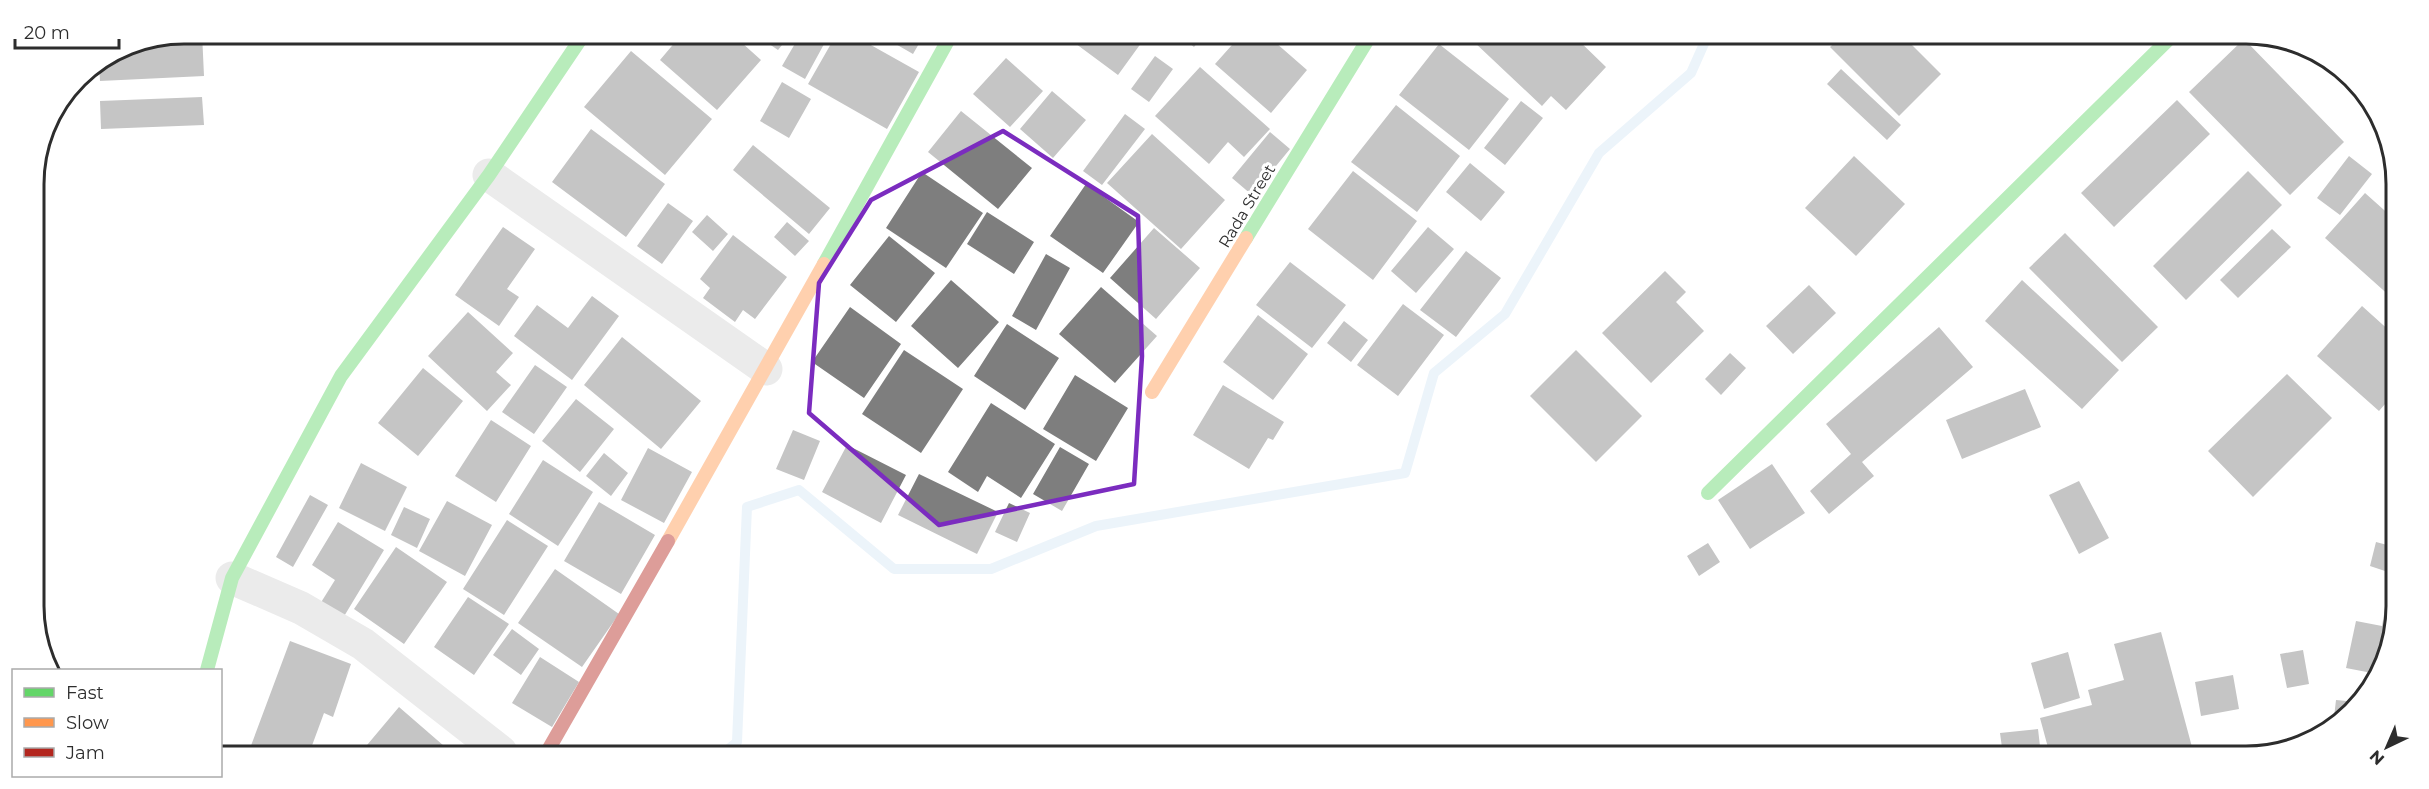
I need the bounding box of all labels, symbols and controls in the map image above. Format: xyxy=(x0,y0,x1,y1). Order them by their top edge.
scale bar xyxy=(15,12,118,50)
text: 20 m xyxy=(24,22,70,44)
street label: Rada Street xyxy=(1215,160,1280,251)
legend xyxy=(12,669,222,777)
text: Fast xyxy=(66,682,104,704)
text: Slow xyxy=(66,712,109,734)
north arrow xyxy=(2357,717,2417,777)
text: Jam xyxy=(65,742,105,764)
text: N xyxy=(2366,746,2388,769)

